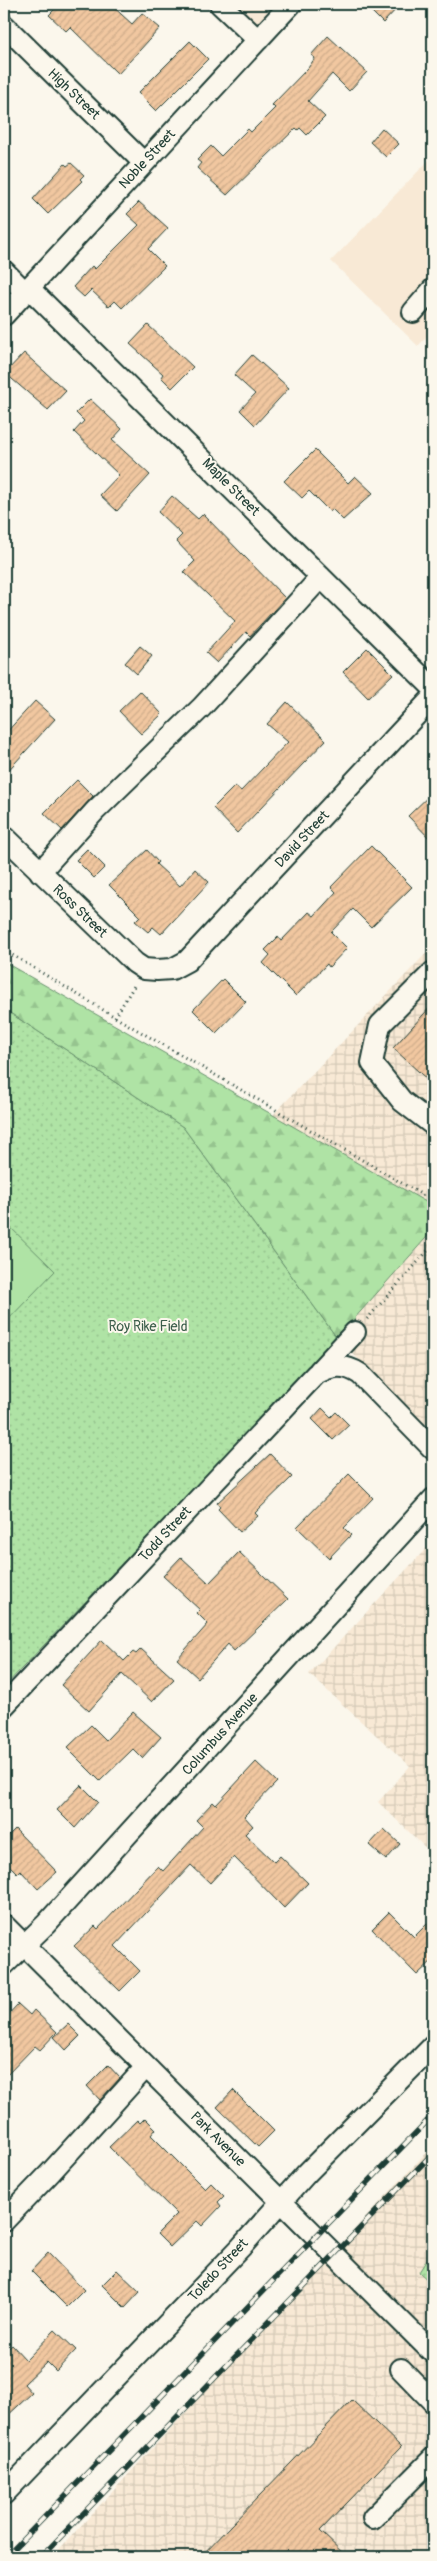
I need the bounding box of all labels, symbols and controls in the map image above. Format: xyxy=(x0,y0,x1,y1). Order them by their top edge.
street label: High Street xyxy=(44,65,104,123)
street label: Noble Street xyxy=(115,125,179,192)
street label: Maple Street xyxy=(199,455,264,520)
street label: David Street xyxy=(271,807,333,871)
street label: Ross Street xyxy=(49,881,111,941)
park label: Roy Rike Field xyxy=(108,1318,188,1335)
street label: Todd Street xyxy=(135,1503,195,1565)
street label: Columbus Avenue xyxy=(179,1689,261,1779)
street label: Park Avenue xyxy=(187,2108,249,2170)
street label: Toledo Street xyxy=(185,2235,252,2305)

